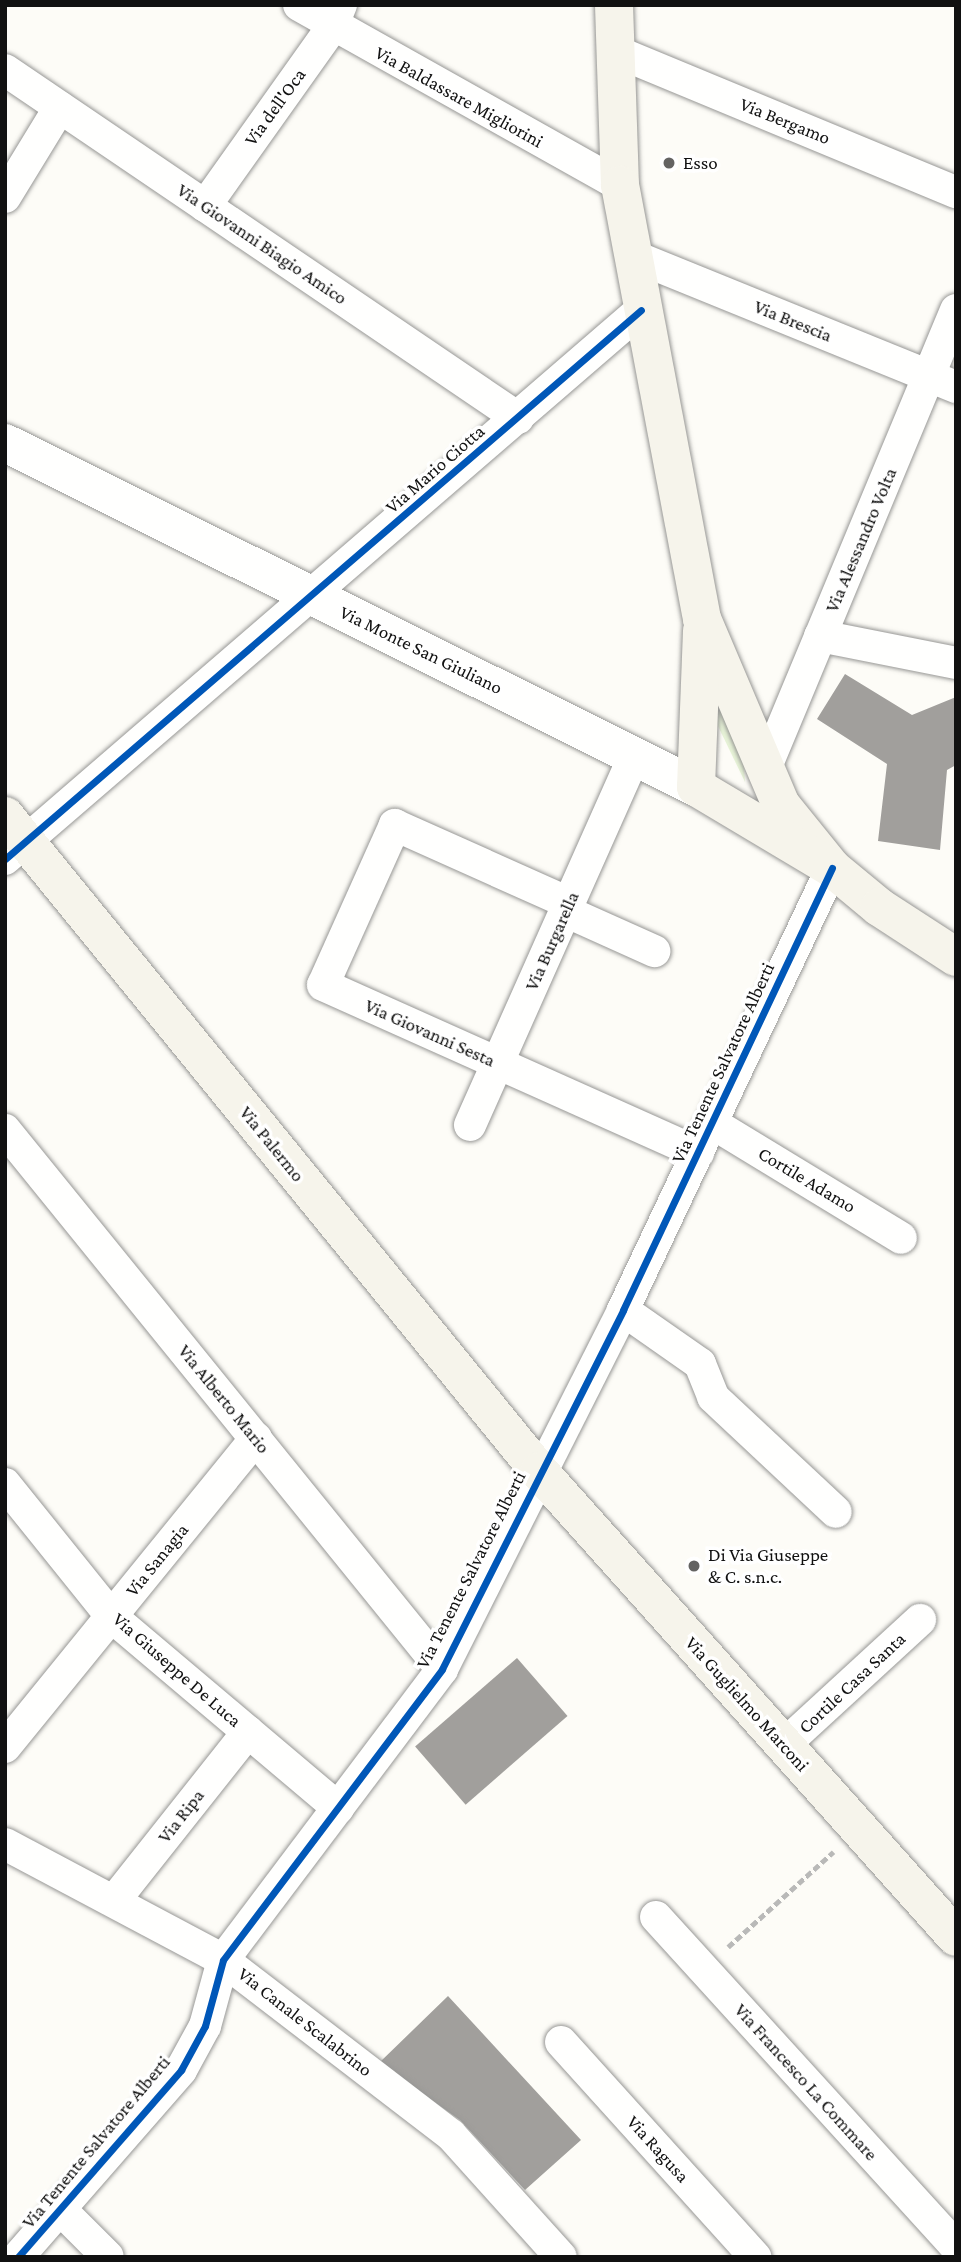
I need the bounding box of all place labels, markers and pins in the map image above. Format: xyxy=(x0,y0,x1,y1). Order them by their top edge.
place label: Esso xyxy=(683,152,718,174)
marker: Esso xyxy=(661,155,677,171)
place label: Di Via Giuseppe & C. s.n.c. xyxy=(708,1544,828,1588)
marker: Di Via Giuseppe & C. s.n.c. xyxy=(686,1558,702,1574)

